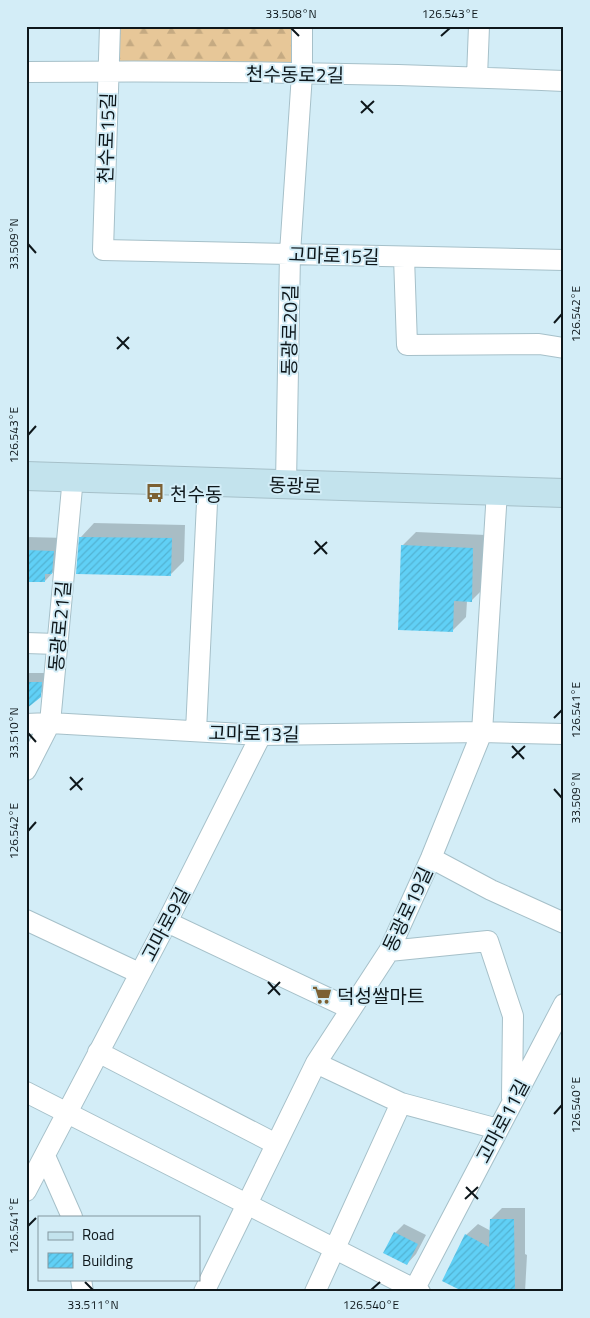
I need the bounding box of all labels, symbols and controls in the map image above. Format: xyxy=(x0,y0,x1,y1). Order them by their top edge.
text: 33.508°N xyxy=(265,4,317,23)
text: 126.543°E xyxy=(422,4,478,23)
street label: 천수동로2길 xyxy=(246,59,344,89)
street label: 천수로15길 xyxy=(90,92,122,184)
text: 33.509°N xyxy=(4,218,23,270)
street label: 고마로15길 xyxy=(288,239,380,271)
street label: 동광로20길 xyxy=(274,284,304,376)
text: 126.542°E xyxy=(566,286,585,342)
text: 126.543°E xyxy=(4,407,23,463)
street label: 동광로 xyxy=(268,470,322,500)
place label: 천수동 xyxy=(170,479,222,508)
bus stop icon: 천수동 xyxy=(144,482,166,504)
street label: 동광로21길 xyxy=(41,579,77,673)
text: 126.541°E xyxy=(566,682,585,738)
text: 33.510°N xyxy=(4,707,23,759)
street label: 고마로13길 xyxy=(208,718,300,748)
text: 33.509°N xyxy=(566,772,585,824)
text: 126.542°E xyxy=(4,803,23,859)
street label: 동광로19길 xyxy=(375,862,439,956)
street label: 고마로9길 xyxy=(133,882,197,966)
place label: 덕성쌀마트 xyxy=(337,981,424,1010)
supermarket icon: 덕성쌀마트 xyxy=(311,984,333,1006)
street label: 고마로11길 xyxy=(468,1074,536,1168)
text: 126.540°E xyxy=(566,1077,585,1133)
text: 126.541°E xyxy=(4,1198,23,1254)
legend xyxy=(38,1216,200,1280)
text: Road xyxy=(82,1223,114,1246)
text: Building xyxy=(82,1249,133,1272)
text: 33.511°N xyxy=(67,1295,119,1314)
text: 126.540°E xyxy=(343,1295,399,1314)

